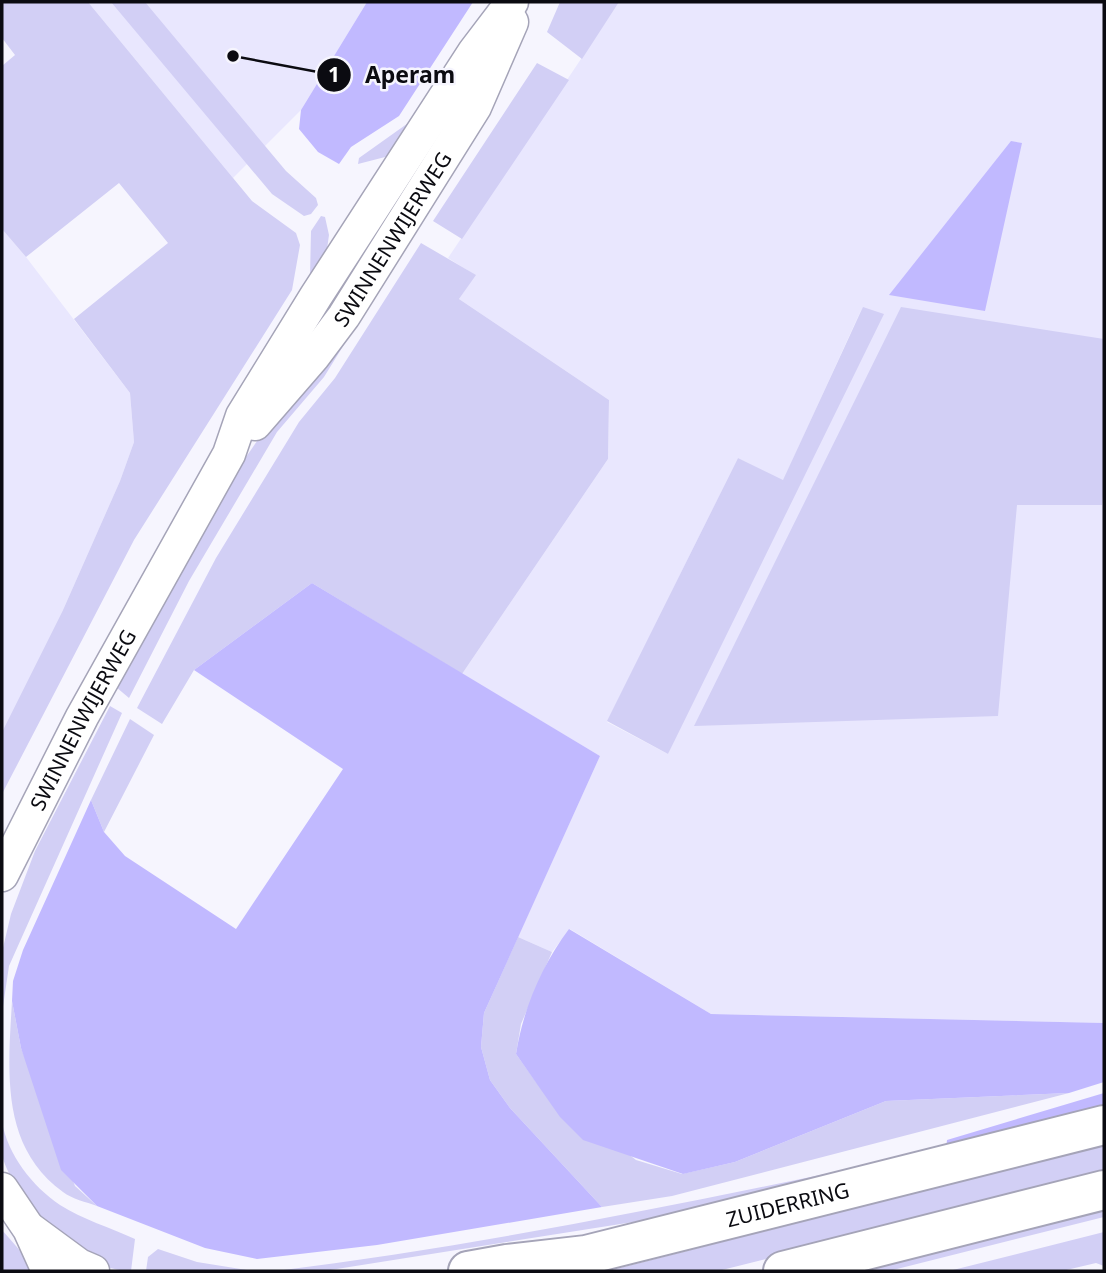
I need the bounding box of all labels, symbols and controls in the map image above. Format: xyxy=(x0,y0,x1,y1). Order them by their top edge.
callout: Aperam xyxy=(316,53,469,97)
text: Aperam xyxy=(365,58,455,90)
text: 1 xyxy=(328,60,340,88)
street label: SWINNENWIJERWEG xyxy=(327,146,458,332)
street label: SWINNENWIJERWEG xyxy=(23,624,142,815)
street label: ZUIDERRING xyxy=(723,1175,852,1233)

